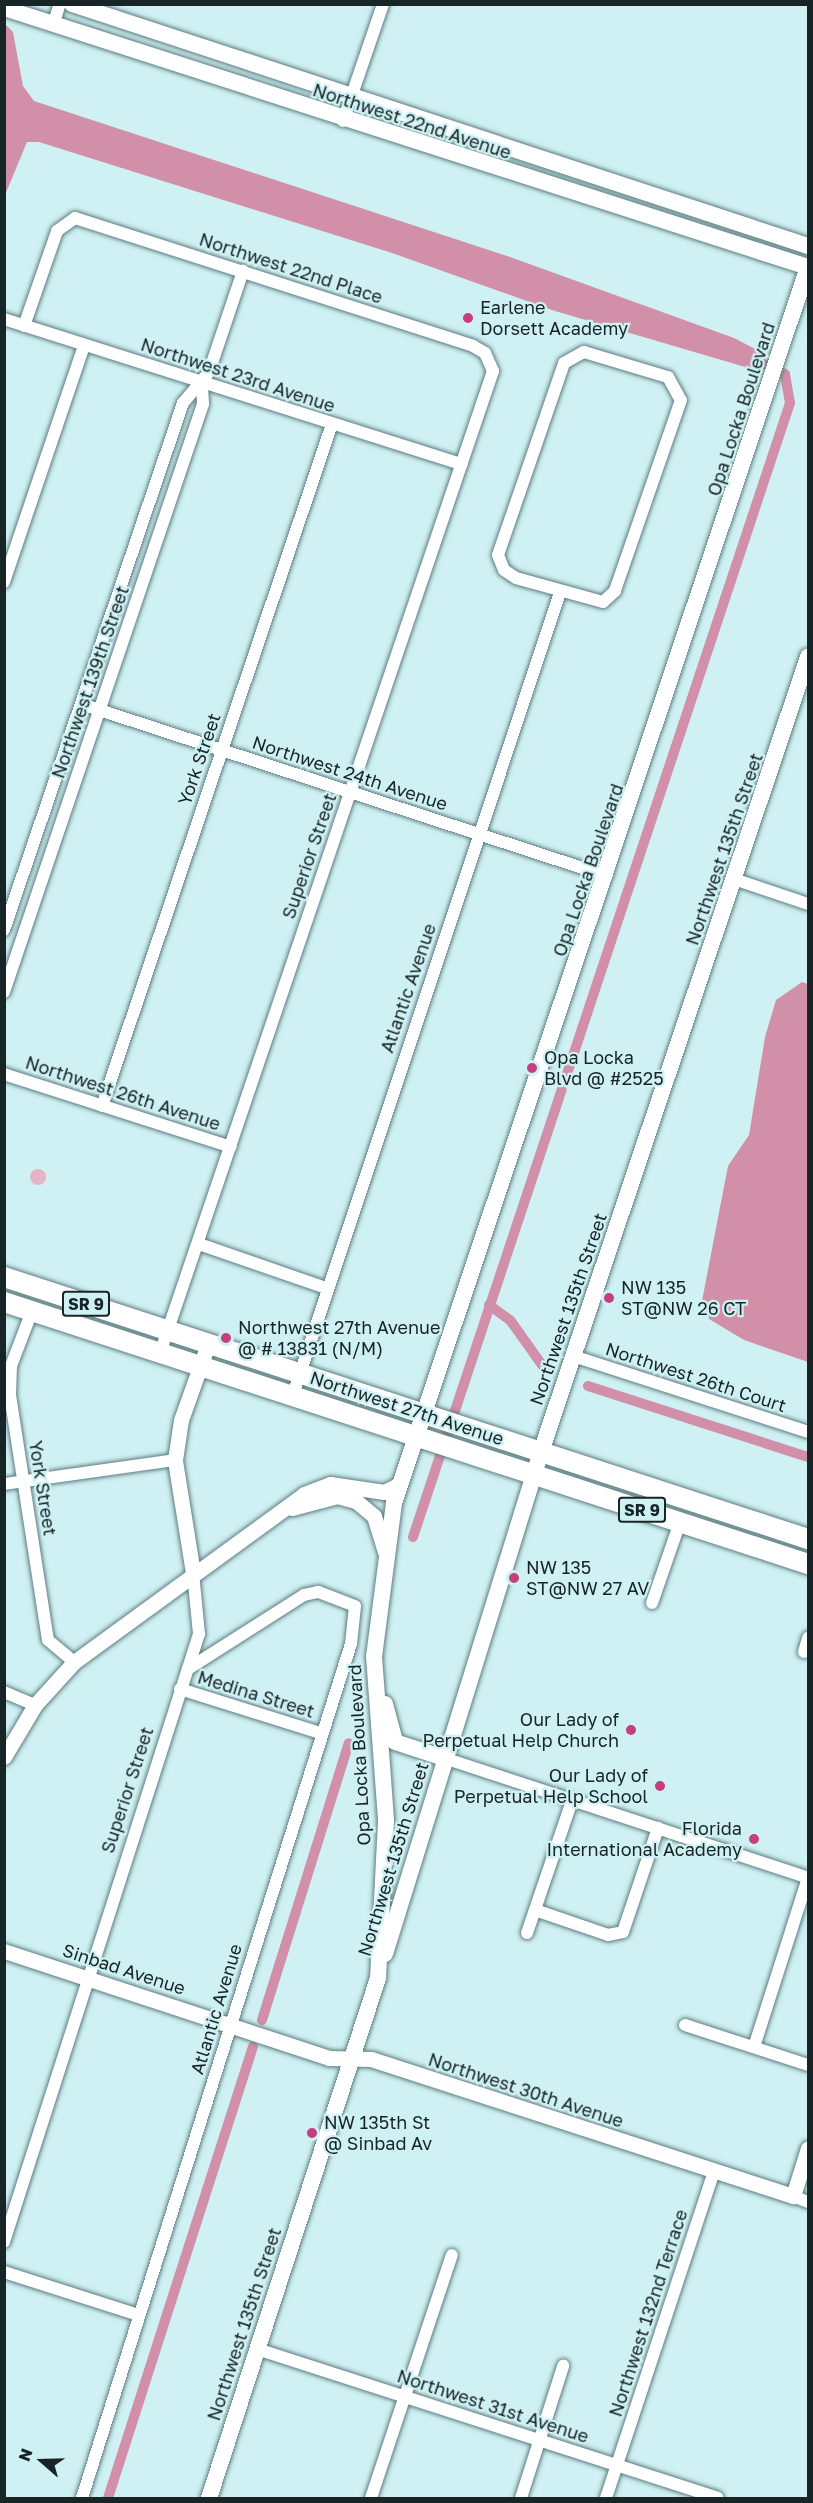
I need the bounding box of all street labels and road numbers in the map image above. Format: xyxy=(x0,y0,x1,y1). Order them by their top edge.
street label: Northwest 22nd Avenue xyxy=(310,79,514,163)
street label: Northwest 22nd Place xyxy=(197,228,385,308)
street label: Opa Locka Boulevard xyxy=(703,319,779,499)
street label: Northwest 23rd Avenue xyxy=(138,333,338,417)
street label: Northwest 139th Street xyxy=(47,583,133,781)
street label: York Street xyxy=(173,710,225,808)
street label: Northwest 24th Avenue xyxy=(250,731,450,815)
street label: Northwest 135th Street xyxy=(681,750,767,948)
street label: Opa Locka Boulevard xyxy=(548,781,628,959)
street label: Superior Street xyxy=(277,790,341,922)
street label: Atlantic Avenue xyxy=(376,921,440,1055)
street label: Northwest 26th Avenue xyxy=(23,1051,223,1135)
street label: Northwest 135th Street xyxy=(525,1210,611,1408)
road number: SR 9 xyxy=(62,1291,110,1317)
street label: Northwest 26th Court xyxy=(603,1338,789,1416)
street label: Northwest 27th Avenue xyxy=(307,1366,507,1450)
street label: York Street xyxy=(25,1439,61,1537)
road number: SR 9 xyxy=(618,1497,666,1523)
street label: Opa Locka Boulevard xyxy=(343,1664,375,1846)
street label: Medina Street xyxy=(195,1666,317,1722)
street label: Superior Street xyxy=(96,1724,158,1856)
street label: Northwest 135th Street xyxy=(353,1759,433,1959)
street label: Sinbad Avenue xyxy=(60,1939,188,1999)
street label: Atlantic Avenue xyxy=(186,1941,246,2077)
street label: Northwest 30th Avenue xyxy=(426,2048,626,2132)
street label: Northwest 132nd Terrace xyxy=(604,2207,692,2419)
street label: Northwest 135th Street xyxy=(203,2225,285,2423)
street label: Northwest 31st Avenue xyxy=(395,2365,591,2447)

